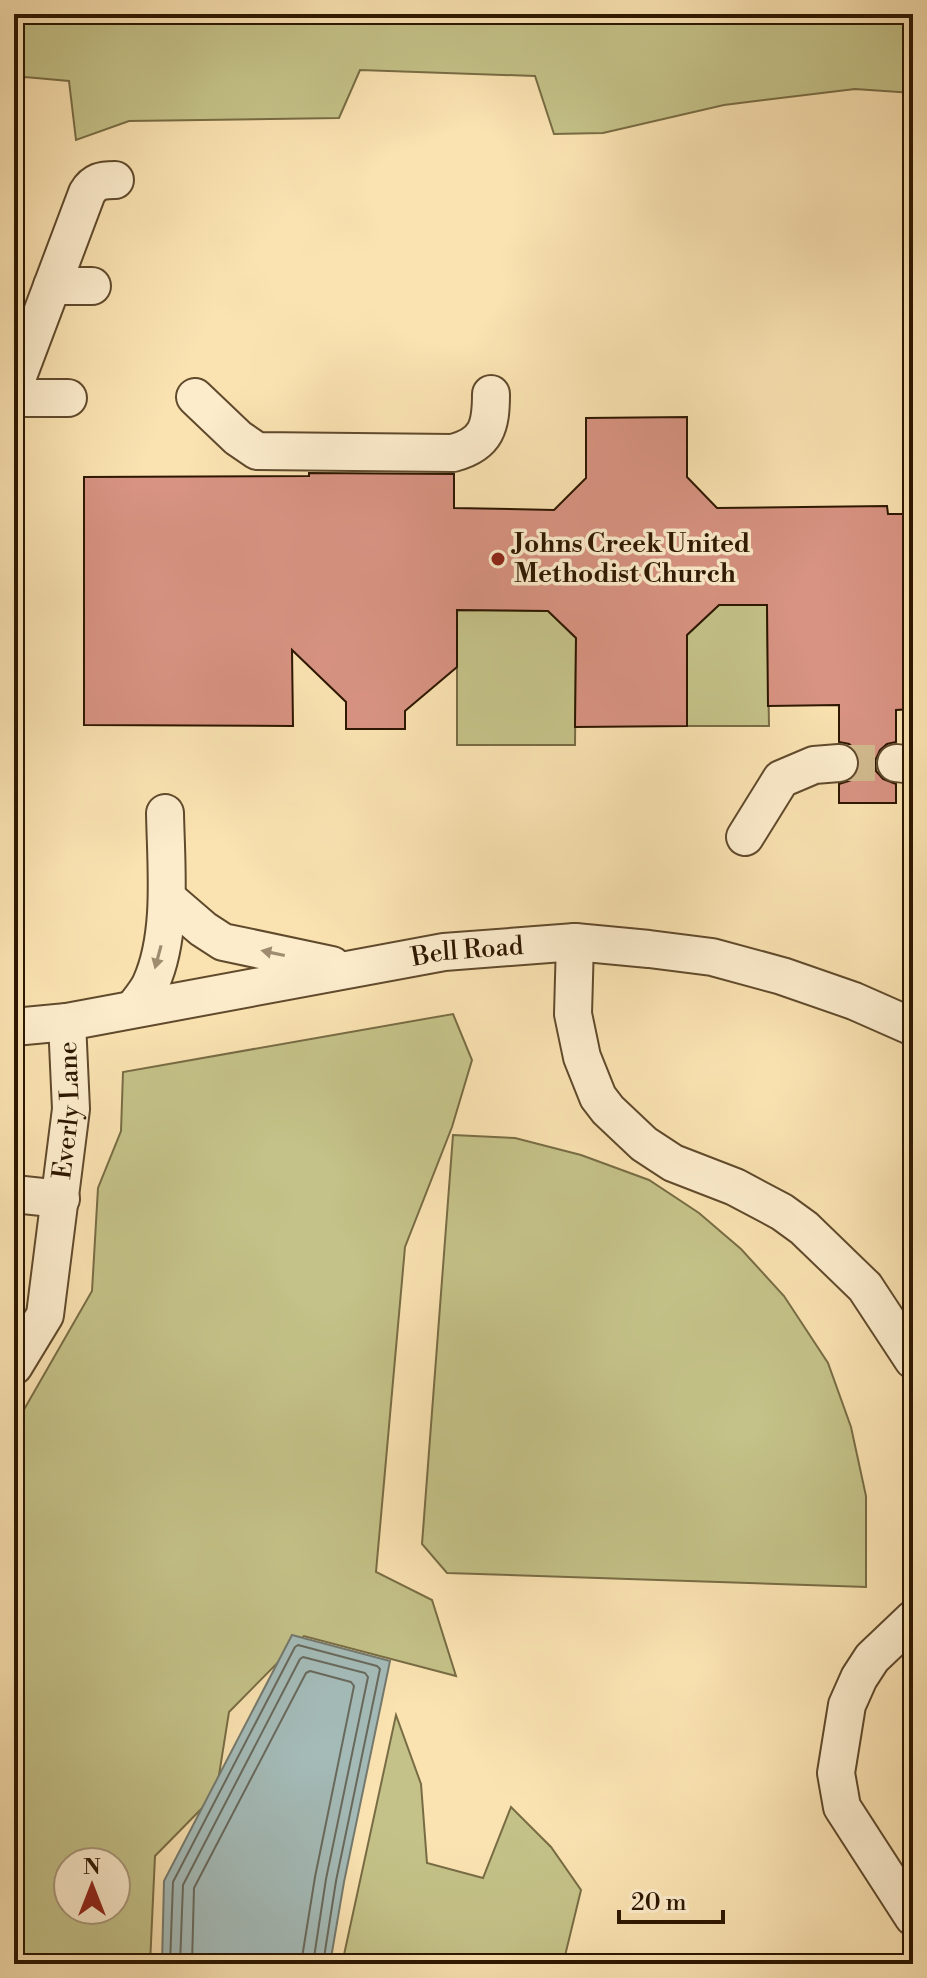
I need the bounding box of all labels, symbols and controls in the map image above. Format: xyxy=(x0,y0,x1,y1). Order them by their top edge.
place label: Johns Creek United Methodist Church xyxy=(511,528,750,590)
marker: Johns Creek United Methodist Church xyxy=(489,550,507,568)
street label: Bell Road xyxy=(408,930,525,974)
one-way arrow xyxy=(152,944,164,969)
one-way arrow xyxy=(260,946,285,959)
street label: Everly Lane xyxy=(46,1040,87,1181)
north arrow xyxy=(52,1846,132,1926)
text: N xyxy=(83,1854,101,1881)
scale bar xyxy=(619,1874,723,1924)
text: 20 m xyxy=(631,1888,687,1918)

